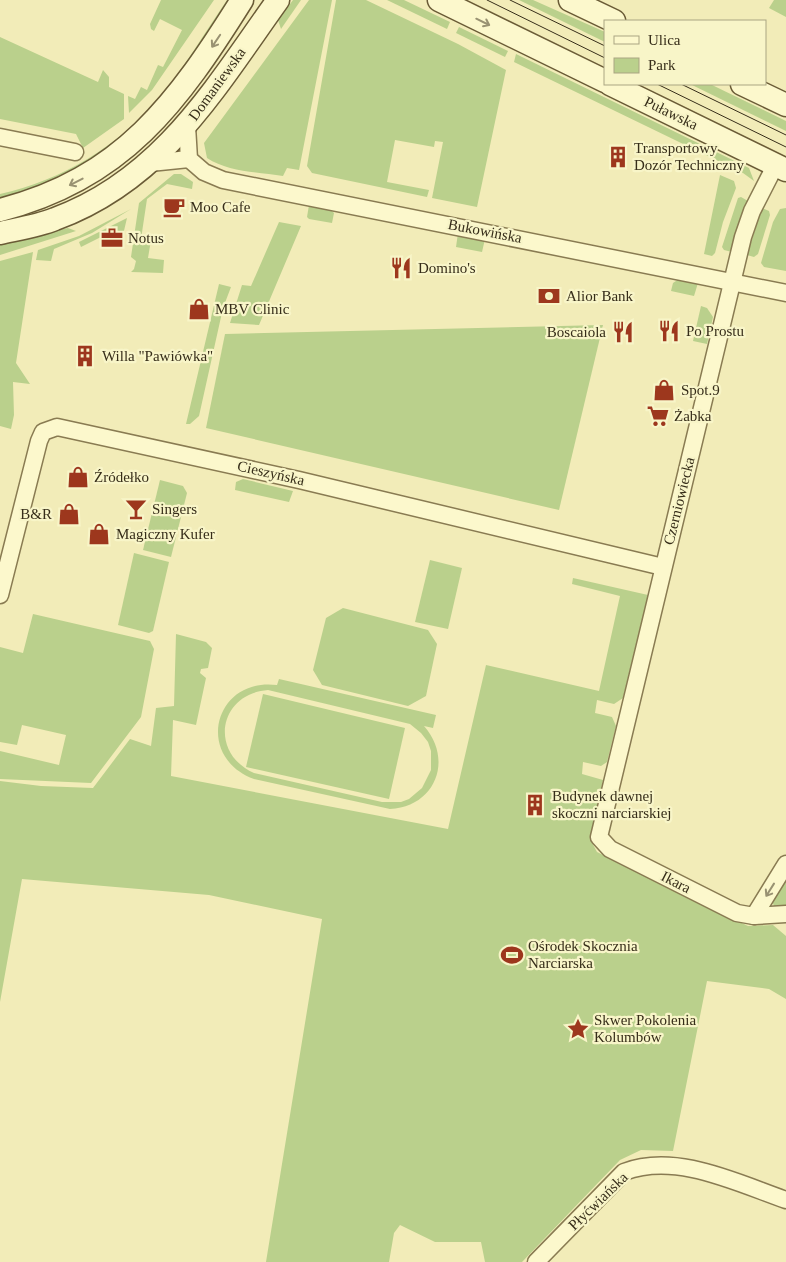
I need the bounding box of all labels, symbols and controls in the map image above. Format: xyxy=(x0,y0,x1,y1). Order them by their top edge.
one-way arrow xyxy=(475,17,490,27)
legend xyxy=(604,20,766,85)
text: Ulica xyxy=(648,32,681,48)
one-way arrow xyxy=(211,34,221,48)
street label: Domaniewska xyxy=(185,44,249,123)
text: Park xyxy=(648,57,676,73)
street label: Puławska xyxy=(642,93,701,133)
place label: Transportowy Dozór Techniczny xyxy=(634,140,744,173)
building icon: Transportowy Dozór Techniczny xyxy=(605,144,631,170)
one-way arrow xyxy=(68,177,83,187)
cafe icon: Moo Cafe xyxy=(161,194,187,220)
place label: Moo Cafe xyxy=(190,199,251,215)
street label: Bukowińska xyxy=(447,216,524,246)
office icon: Notus xyxy=(99,225,125,251)
place label: Notus xyxy=(128,230,164,246)
restaurant icon: Domino's xyxy=(388,255,414,281)
place label: Domino's xyxy=(418,260,476,276)
bank icon: Alior Bank xyxy=(536,283,562,309)
place label: Alior Bank xyxy=(566,288,634,304)
shop icon: MBV Clinic xyxy=(186,296,212,322)
place label: MBV Clinic xyxy=(215,301,290,317)
restaurant icon: Po Prostu xyxy=(656,318,682,344)
restaurant icon: Boscaiola xyxy=(610,319,636,345)
place label: Po Prostu xyxy=(686,323,744,339)
place label: Boscaiola xyxy=(547,324,606,340)
building icon: Willa "Pawiówka" xyxy=(72,343,98,369)
place label: Willa "Pawiówka" xyxy=(102,348,213,364)
shop icon: Spot.9 xyxy=(651,377,677,403)
place label: Spot.9 xyxy=(681,382,720,398)
supermarket icon: Żabka xyxy=(645,403,671,429)
place label: Żabka xyxy=(674,408,712,424)
street label: Czerniowiecka xyxy=(660,455,698,547)
street label: Cieszyńska xyxy=(236,458,306,489)
shop icon: Źródełko xyxy=(65,464,91,490)
place label: Źródełko xyxy=(94,469,149,485)
bar icon: Singers xyxy=(123,496,149,522)
shop icon: B&R xyxy=(56,501,82,527)
place label: Singers xyxy=(152,501,197,517)
place label: B&R xyxy=(20,506,52,522)
shop icon: Magiczny Kufer xyxy=(86,521,112,547)
place label: Magiczny Kufer xyxy=(116,526,215,542)
place label: Budynek dawnej skoczni narciarskiej xyxy=(552,788,672,821)
building icon: Budynek dawnej skoczni narciarskiej xyxy=(522,792,548,818)
street label: Ikara xyxy=(659,868,694,896)
one-way arrow xyxy=(764,882,774,896)
place label: Ośrodek Skocznia Narciarska xyxy=(528,938,638,971)
sports icon: Ośrodek Skocznia Narciarska xyxy=(499,942,525,968)
place label: Skwer Pokolenia Kolumbów xyxy=(594,1012,696,1045)
place icon: Skwer Pokolenia Kolumbów xyxy=(565,1016,591,1042)
street label: Płyćwiańska xyxy=(565,1169,631,1233)

